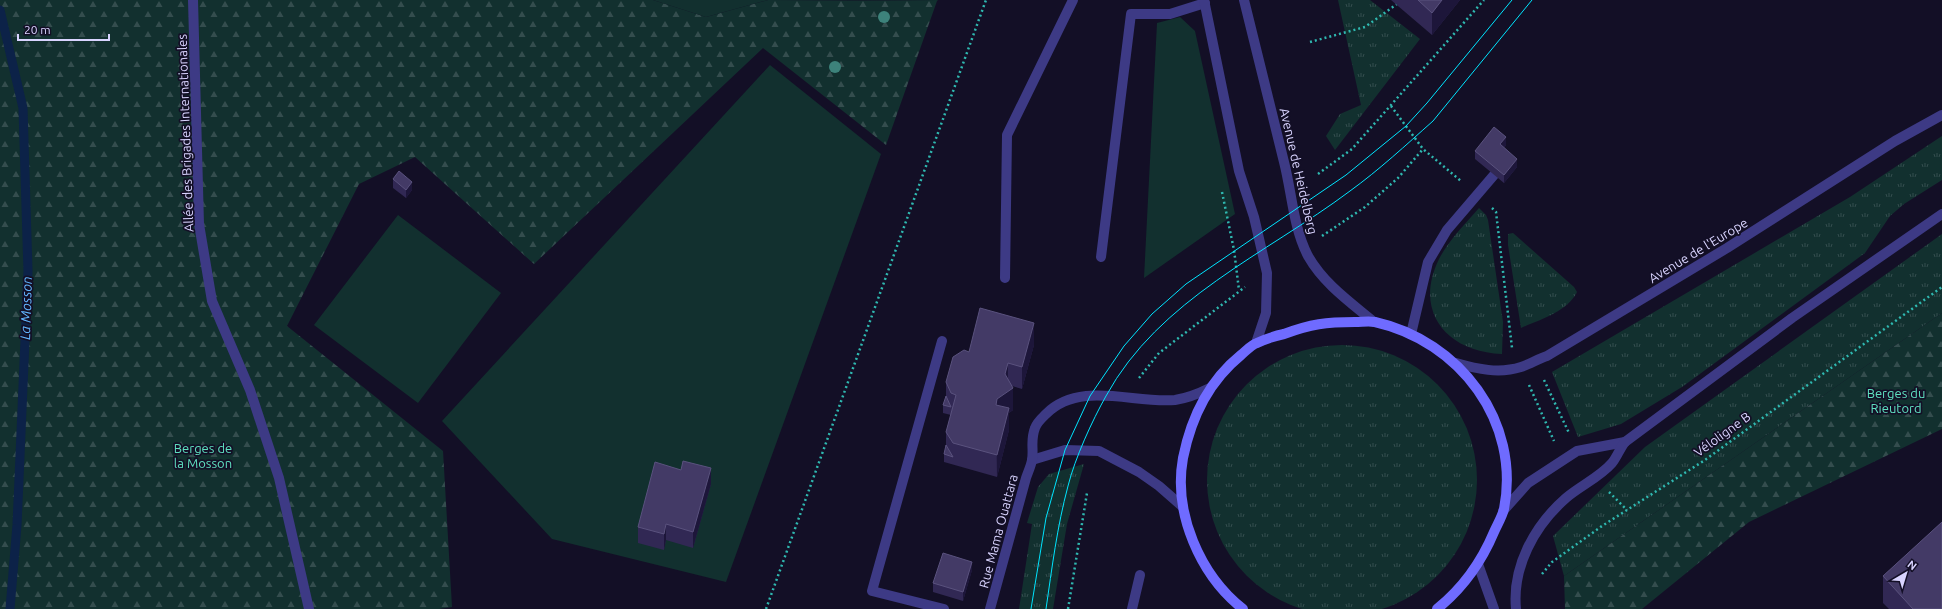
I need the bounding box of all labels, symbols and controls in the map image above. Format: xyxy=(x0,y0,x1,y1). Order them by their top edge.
scale bar xyxy=(18,16,109,42)
text: 20 m xyxy=(24,23,51,36)
street label: Allée des Brigades Internationales xyxy=(175,33,195,232)
street label: Avenue de Heidelberg xyxy=(1278,106,1320,236)
street label: Avenue de l'Europe xyxy=(1646,215,1750,285)
water label: La Mosson xyxy=(17,276,35,340)
park label: Berges du Rieutord xyxy=(1867,386,1925,415)
street label: Véloligne B xyxy=(1691,409,1753,459)
park label: Berges de la Mosson xyxy=(174,441,232,470)
street label: Rue Mama Ouattara xyxy=(976,473,1020,589)
north arrow xyxy=(1886,553,1926,593)
text: N xyxy=(1905,558,1919,572)

